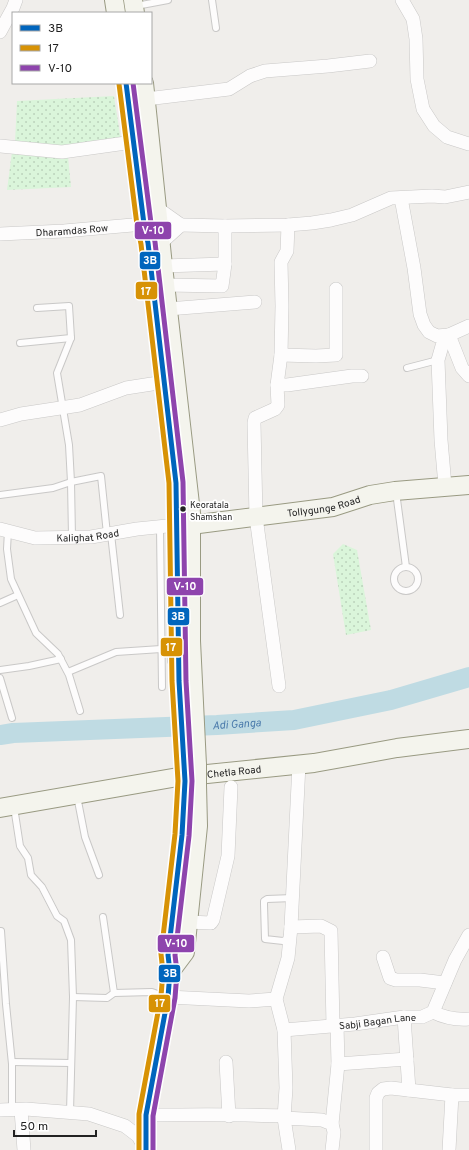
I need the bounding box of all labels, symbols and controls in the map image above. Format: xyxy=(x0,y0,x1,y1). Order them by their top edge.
legend xyxy=(12,12,152,84)
text: 3B xyxy=(48,21,63,37)
text: 17 xyxy=(48,41,59,57)
text: V-10 xyxy=(48,61,72,77)
line badge: V-10 xyxy=(134,221,172,240)
street label: Dharamdas Row xyxy=(35,222,109,240)
text: V-10 xyxy=(141,224,165,238)
line badge: 3B xyxy=(139,251,161,270)
text: 3B xyxy=(143,254,157,268)
line badge: 17 xyxy=(135,281,158,300)
text: 17 xyxy=(141,285,151,299)
street label: Tollygunge Road xyxy=(286,494,362,521)
place label: Keoratala Shamshan xyxy=(190,500,232,523)
marker: Keoratala Shamshan xyxy=(178,504,188,514)
street label: Kalighat Road xyxy=(56,527,120,546)
line badge: V-10 xyxy=(166,577,204,596)
text: V-10 xyxy=(173,580,197,594)
line badge: 3B xyxy=(167,607,190,626)
text: 3B xyxy=(171,610,185,624)
line badge: 17 xyxy=(160,637,183,657)
text: 17 xyxy=(166,641,176,655)
water label: Adi Ganga xyxy=(212,716,262,733)
street label: Chetla Road xyxy=(206,763,262,782)
line badge: V-10 xyxy=(157,934,195,953)
text: V-10 xyxy=(164,937,188,951)
line badge: 3B xyxy=(158,964,181,983)
text: 3B xyxy=(163,967,177,981)
line badge: 17 xyxy=(148,994,171,1013)
text: 17 xyxy=(155,997,165,1011)
street label: Sabji Bagan Lane xyxy=(339,1012,416,1033)
scale bar xyxy=(14,1112,96,1138)
text: 50 m xyxy=(20,1119,48,1135)

